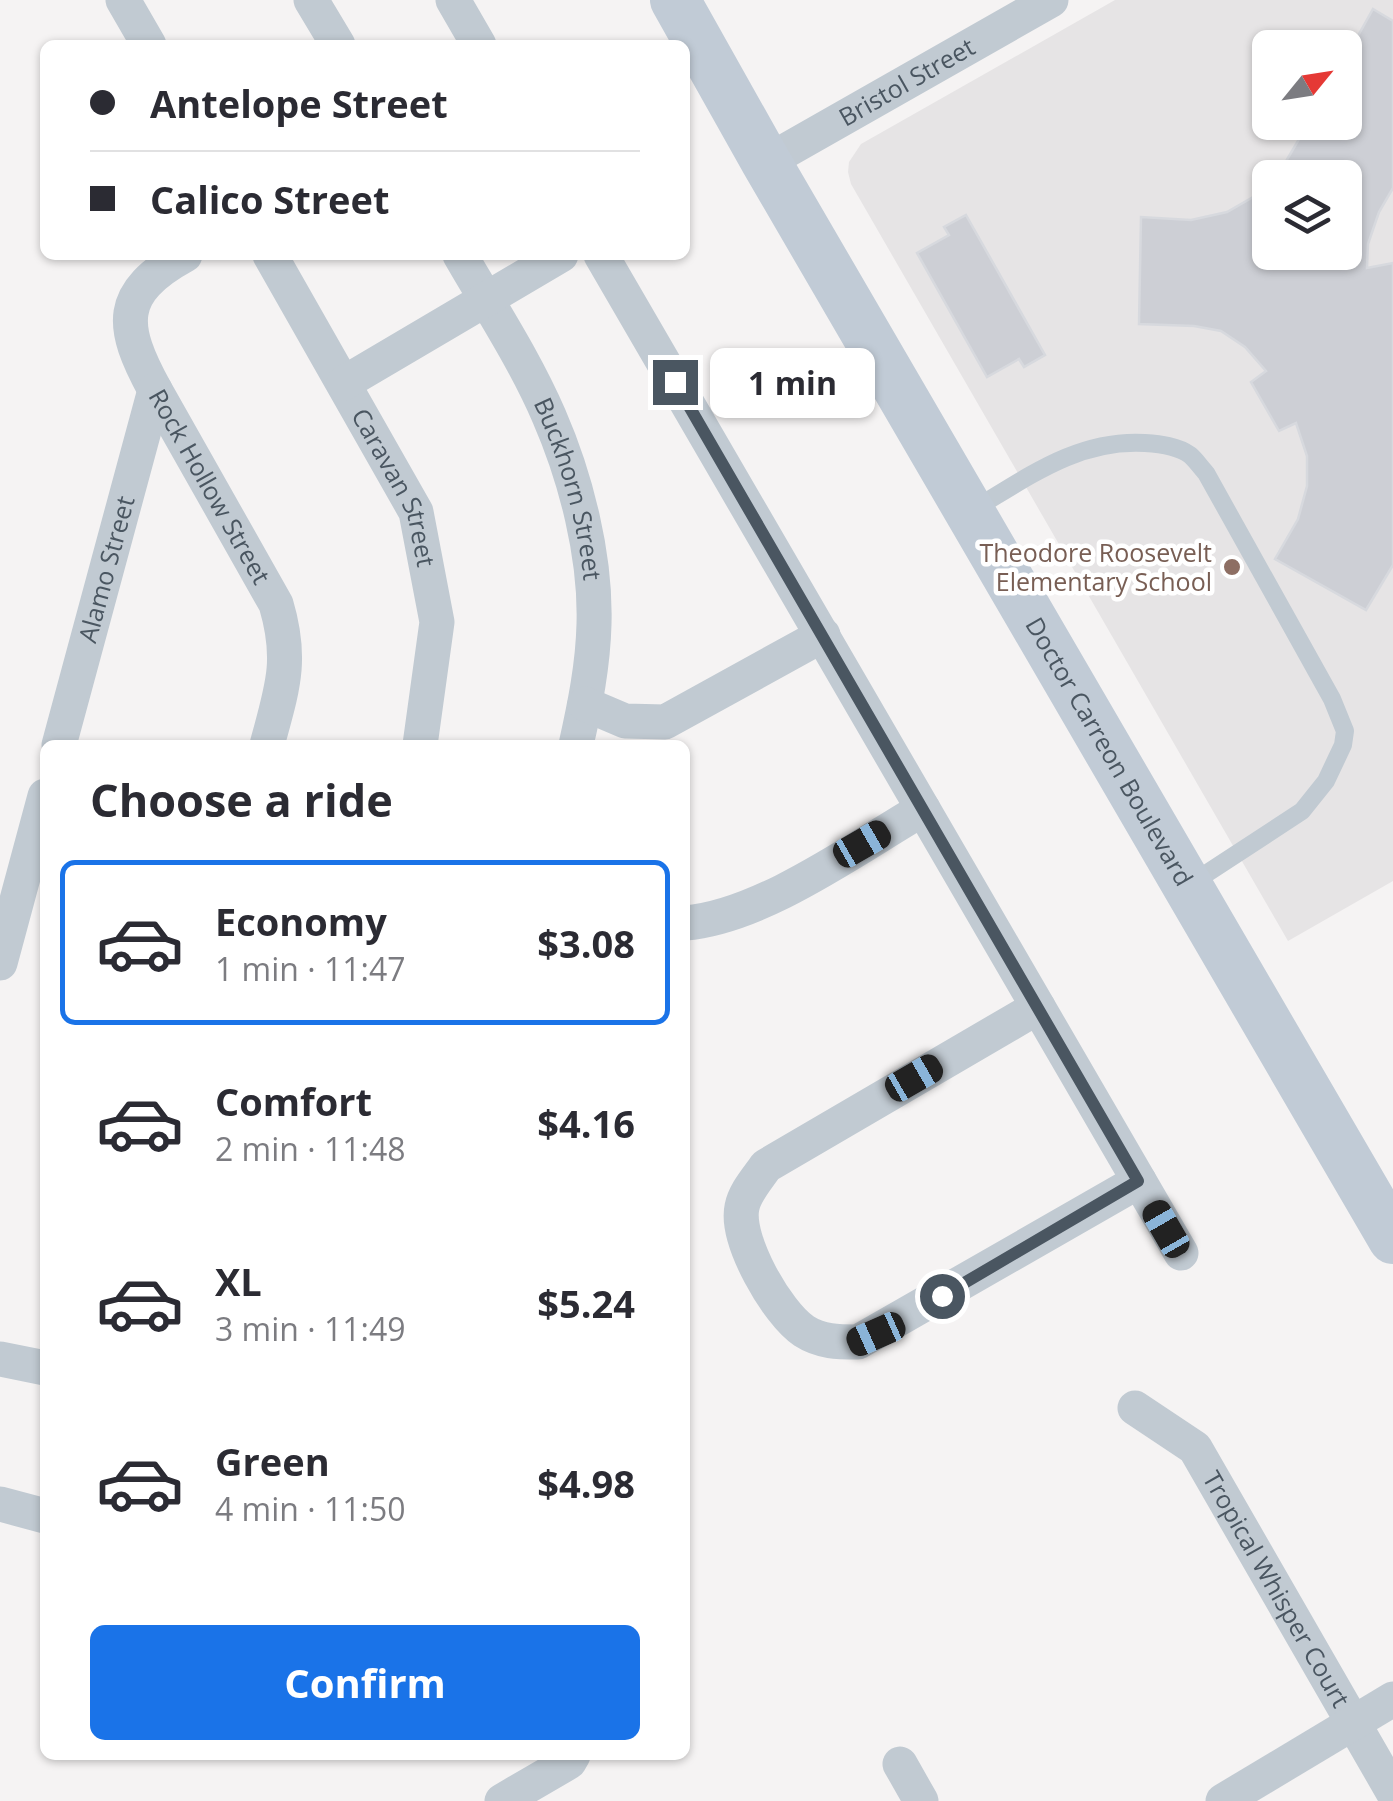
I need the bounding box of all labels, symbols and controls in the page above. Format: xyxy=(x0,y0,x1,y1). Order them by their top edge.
street label: Bristol Street xyxy=(832,29,981,133)
north arrow xyxy=(1252,30,1362,140)
map controls xyxy=(1252,30,1362,270)
text: Antelope Street xyxy=(150,77,448,129)
button: layers xyxy=(1252,160,1362,270)
text: Calico Street xyxy=(150,173,389,225)
callout: 1 min xyxy=(710,347,875,417)
route end xyxy=(653,360,698,405)
text: 1 min xyxy=(748,361,837,404)
street label: Rock Hollow Street xyxy=(142,382,279,590)
street label: Buckhorn Street xyxy=(527,392,610,582)
street label: Caravan Street xyxy=(345,402,444,569)
street label: Alamo Street xyxy=(69,492,142,646)
place label: Theodore Roosevelt Elementary School xyxy=(980,535,1212,598)
marker: Theodore Roosevelt Elementary School xyxy=(1221,556,1243,578)
street label: Doctor Carreon Boulevard xyxy=(1018,610,1202,892)
text: Choose a ride xyxy=(90,769,393,830)
car xyxy=(829,816,895,872)
text: Economy xyxy=(215,895,387,947)
icon: car xyxy=(95,898,185,988)
text: $3.08 xyxy=(537,917,635,969)
text: 1 min · 11:47 xyxy=(215,947,406,990)
car xyxy=(881,1050,947,1106)
text: Comfort xyxy=(215,1075,372,1127)
icon: car xyxy=(95,1078,185,1168)
text: $4.16 xyxy=(537,1097,635,1149)
text: 2 min · 11:48 xyxy=(215,1127,406,1170)
car xyxy=(1138,1196,1194,1262)
text: XL xyxy=(215,1255,262,1307)
icon: car xyxy=(95,1258,185,1348)
route start xyxy=(920,1274,965,1319)
text: $5.24 xyxy=(537,1277,635,1329)
text: 3 min · 11:49 xyxy=(215,1307,406,1350)
car xyxy=(842,1308,910,1360)
text: Green xyxy=(215,1435,330,1487)
icon: car xyxy=(95,1438,185,1528)
text: $4.98 xyxy=(537,1457,635,1509)
street label: Tropical Whisper Court xyxy=(1196,1464,1359,1713)
text: 4 min · 11:50 xyxy=(215,1487,406,1530)
button: Confirm xyxy=(90,1625,640,1740)

